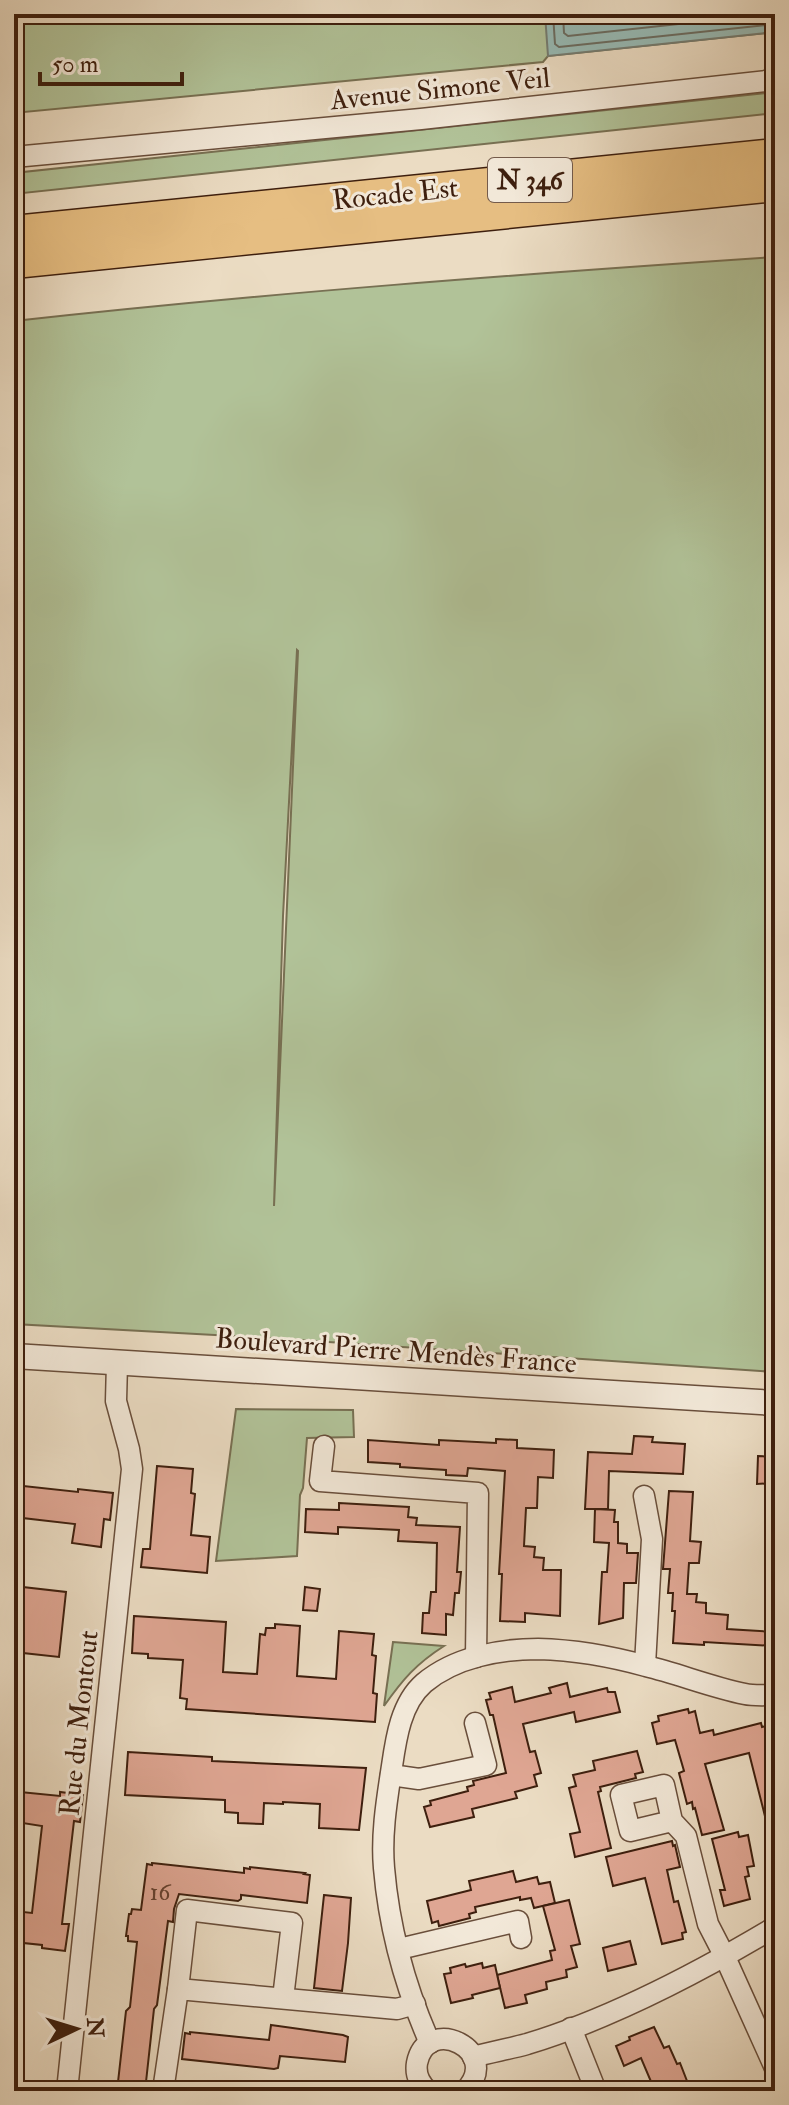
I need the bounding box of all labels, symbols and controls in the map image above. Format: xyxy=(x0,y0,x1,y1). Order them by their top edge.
scale bar xyxy=(40,36,182,86)
text: 50 m xyxy=(52,49,99,80)
street label: Avenue Simone Veil xyxy=(328,61,552,119)
road number: N 346 xyxy=(488,158,572,202)
street label: Rocade Est xyxy=(331,170,460,218)
street label: Boulevard Pierre Mendès France xyxy=(214,1321,578,1382)
street label: Rue du Montout xyxy=(52,1629,107,1818)
house number: 16 xyxy=(150,1877,172,1908)
north arrow xyxy=(36,1989,116,2069)
text: N xyxy=(80,2016,110,2039)

